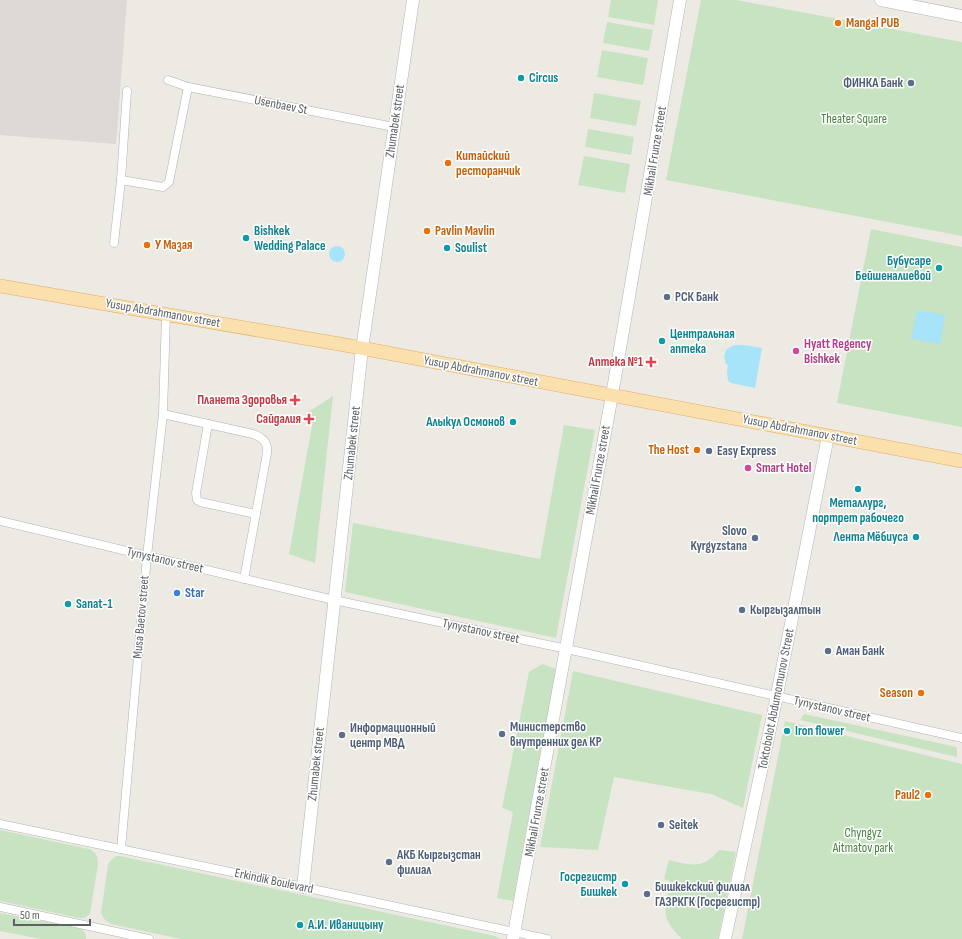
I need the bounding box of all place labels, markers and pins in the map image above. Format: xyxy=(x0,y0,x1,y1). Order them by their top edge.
place label: Mangal PUB xyxy=(846,15,899,31)
marker: Mangal PUB xyxy=(833,18,843,28)
place label: Circus xyxy=(529,70,558,86)
marker: Circus xyxy=(516,73,526,83)
place label: ФИНКА Банк xyxy=(843,75,904,91)
marker: ФИНКА Банк xyxy=(906,78,916,88)
place label: Китайский ресторанчик xyxy=(456,148,521,179)
marker: Китайский ресторанчик xyxy=(443,158,453,168)
place label: Bishkek Wedding Palace xyxy=(254,223,326,254)
place label: Pavlin Mavlin xyxy=(435,223,495,239)
marker: Pavlin Mavlin xyxy=(422,226,432,236)
marker: Bishkek Wedding Palace xyxy=(241,233,251,243)
place label: У Мазая xyxy=(155,237,192,253)
marker: У Мазая xyxy=(142,240,152,250)
place label: Soulist xyxy=(455,240,488,256)
marker: Soulist xyxy=(442,243,452,253)
place label: Бубусаре Бейшеналиевой xyxy=(855,253,931,284)
marker: Бубусаре Бейшеналиевой xyxy=(934,263,944,273)
place label: РСК Банк xyxy=(675,289,719,305)
marker: РСК Банк xyxy=(662,292,672,302)
place label: Центральная аптека xyxy=(670,326,735,357)
marker: Центральная аптека xyxy=(657,336,667,346)
place label: Hyatt Regency Bishkek xyxy=(804,336,872,367)
marker: Hyatt Regency Bishkek xyxy=(791,346,801,356)
place label: Аптека №1 xyxy=(588,354,643,370)
marker: Аптека №1 xyxy=(646,357,656,367)
place label: Планета Здоровья xyxy=(197,392,287,408)
marker: Планета Здоровья xyxy=(290,395,300,405)
place label: Сайдалия xyxy=(256,411,301,427)
marker: Сайдалия xyxy=(304,414,314,424)
place label: Алыкул Осмонов xyxy=(425,414,505,430)
marker: Алыкул Осмонов xyxy=(508,417,518,427)
place label: The Host xyxy=(648,442,690,458)
place label: Easy Express xyxy=(717,443,776,459)
marker: The Host xyxy=(692,445,702,455)
marker: Easy Express xyxy=(704,446,714,456)
place label: Smart Hotel xyxy=(756,460,812,476)
marker: Smart Hotel xyxy=(743,463,753,473)
marker: Металлург, портрет рабочего xyxy=(853,484,863,494)
place label: Металлург, портрет рабочего xyxy=(812,495,904,526)
place label: Slovo Kyrgyzstana xyxy=(690,523,747,554)
place label: Лента Мёбиуса xyxy=(832,529,908,545)
marker: Лента Мёбиуса xyxy=(911,532,921,542)
marker: Slovo Kyrgyzstana xyxy=(750,533,760,543)
place label: Star xyxy=(185,585,204,601)
marker: Star xyxy=(172,588,182,598)
place label: Sanat-1 xyxy=(76,596,113,612)
marker: Sanat-1 xyxy=(63,599,73,609)
place label: Кыргызалтын xyxy=(750,602,821,618)
marker: Кыргызалтын xyxy=(737,605,747,615)
place label: Аман Банк xyxy=(835,643,885,659)
marker: Аман Банк xyxy=(823,646,833,656)
place label: Season xyxy=(880,685,913,701)
marker: Season xyxy=(916,688,926,698)
place label: Министерство внутренних дел КР xyxy=(510,719,602,750)
place label: Информационный центр МВД xyxy=(350,720,436,751)
place label: Iron flower xyxy=(795,723,844,739)
marker: Iron flower xyxy=(782,726,792,736)
marker: Министерство внутренних дел КР xyxy=(497,729,507,739)
marker: Информационный центр МВД xyxy=(337,730,347,740)
place label: Paul2 xyxy=(895,787,920,803)
marker: Paul2 xyxy=(923,790,933,800)
place label: Seitek xyxy=(669,817,699,833)
marker: Seitek xyxy=(656,820,666,830)
place label: АКБ Кыргызстан филиал xyxy=(396,847,481,878)
marker: АКБ Кыргызстан филиал xyxy=(384,857,394,867)
place label: Госрегистр Бишкек xyxy=(560,869,618,900)
marker: Госрегистр Бишкек xyxy=(620,879,630,889)
place label: Бишкекский филиал ГАЗРКГК (Госрегистр) xyxy=(655,879,760,910)
marker: Бишкекский филиал ГАЗРКГК (Госрегистр) xyxy=(642,889,652,899)
place label: А.И. Иваницыну xyxy=(307,917,384,933)
marker: А.И. Иваницыну xyxy=(295,920,305,930)

